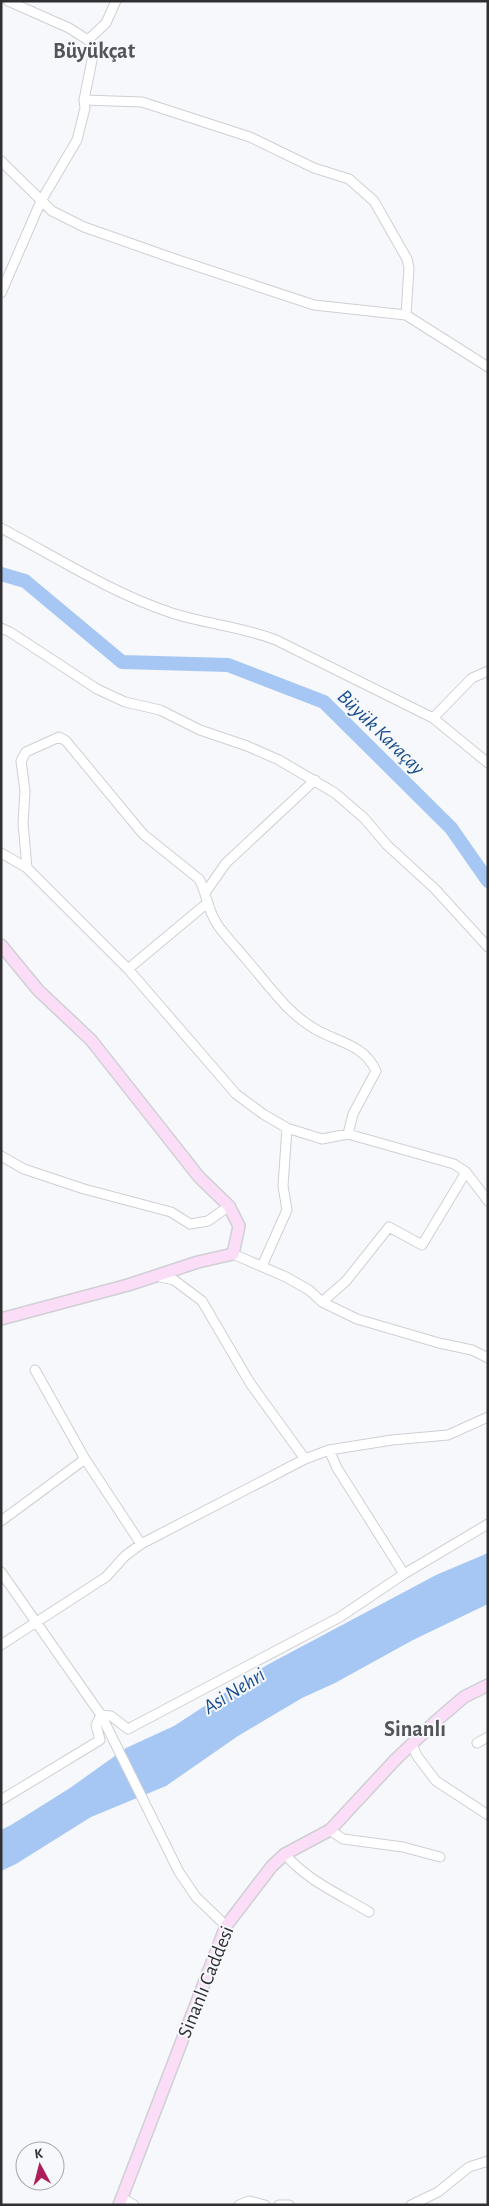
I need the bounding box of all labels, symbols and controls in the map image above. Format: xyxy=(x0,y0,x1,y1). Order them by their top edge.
district label: Büyükçat xyxy=(53,40,136,63)
water label: Büyük Karaçay xyxy=(333,685,429,779)
water label: Asi Nehri xyxy=(199,1664,269,1719)
district label: Sinanlı xyxy=(384,1718,446,1740)
street label: Sinanlı Caddesi xyxy=(174,1923,238,2041)
north arrow xyxy=(15,2141,65,2191)
text: K xyxy=(34,2147,44,2162)

